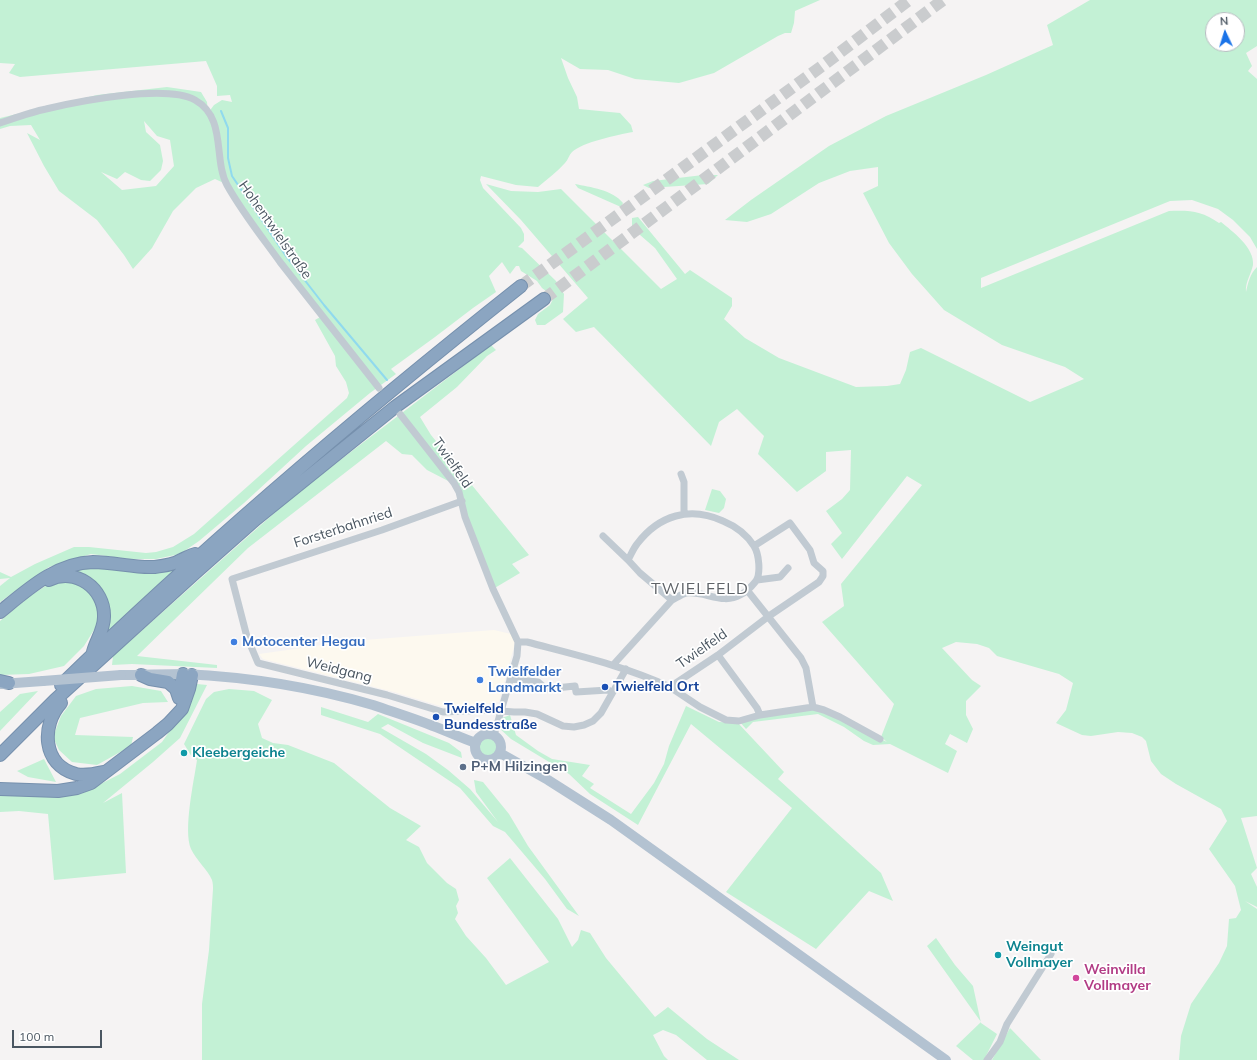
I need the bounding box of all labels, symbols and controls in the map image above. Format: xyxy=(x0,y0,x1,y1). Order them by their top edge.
north arrow xyxy=(1205,12,1245,52)
text: N xyxy=(1220,14,1229,28)
street label: Hohentwielstraße xyxy=(235,178,315,282)
street label: Twielfeld xyxy=(429,434,475,492)
street label: Forsterbahnried xyxy=(292,504,394,552)
district label: TWIELFELD xyxy=(651,579,749,599)
street label: Twielfeld xyxy=(673,626,731,672)
place label: Motocenter Hegau xyxy=(242,634,365,650)
marker: Motocenter Hegau xyxy=(229,637,239,647)
street label: Weidgang xyxy=(304,654,374,686)
place label: Twielfelder Landmarkt xyxy=(488,664,561,696)
marker: Twielfelder Landmarkt xyxy=(475,675,485,685)
place label: Twielfeld Ort xyxy=(613,679,699,695)
marker: Twielfeld Ort xyxy=(600,682,610,692)
place label: Twielfeld Bundesstraße xyxy=(444,701,537,734)
marker: Twielfeld Bundesstraße xyxy=(431,712,441,722)
place label: Kleebergeiche xyxy=(192,745,285,761)
marker: Kleebergeiche xyxy=(179,748,189,758)
place label: P+M Hilzingen xyxy=(471,759,567,775)
marker: P+M Hilzingen xyxy=(458,762,468,772)
place label: Weingut Vollmayer xyxy=(1006,939,1073,972)
marker: Weingut Vollmayer xyxy=(993,950,1003,960)
place label: Weinvilla Vollmayer xyxy=(1084,962,1151,994)
marker: Weinvilla Vollmayer xyxy=(1071,973,1081,983)
scale bar xyxy=(14,1022,104,1048)
text: 100 m xyxy=(19,1029,54,1044)

